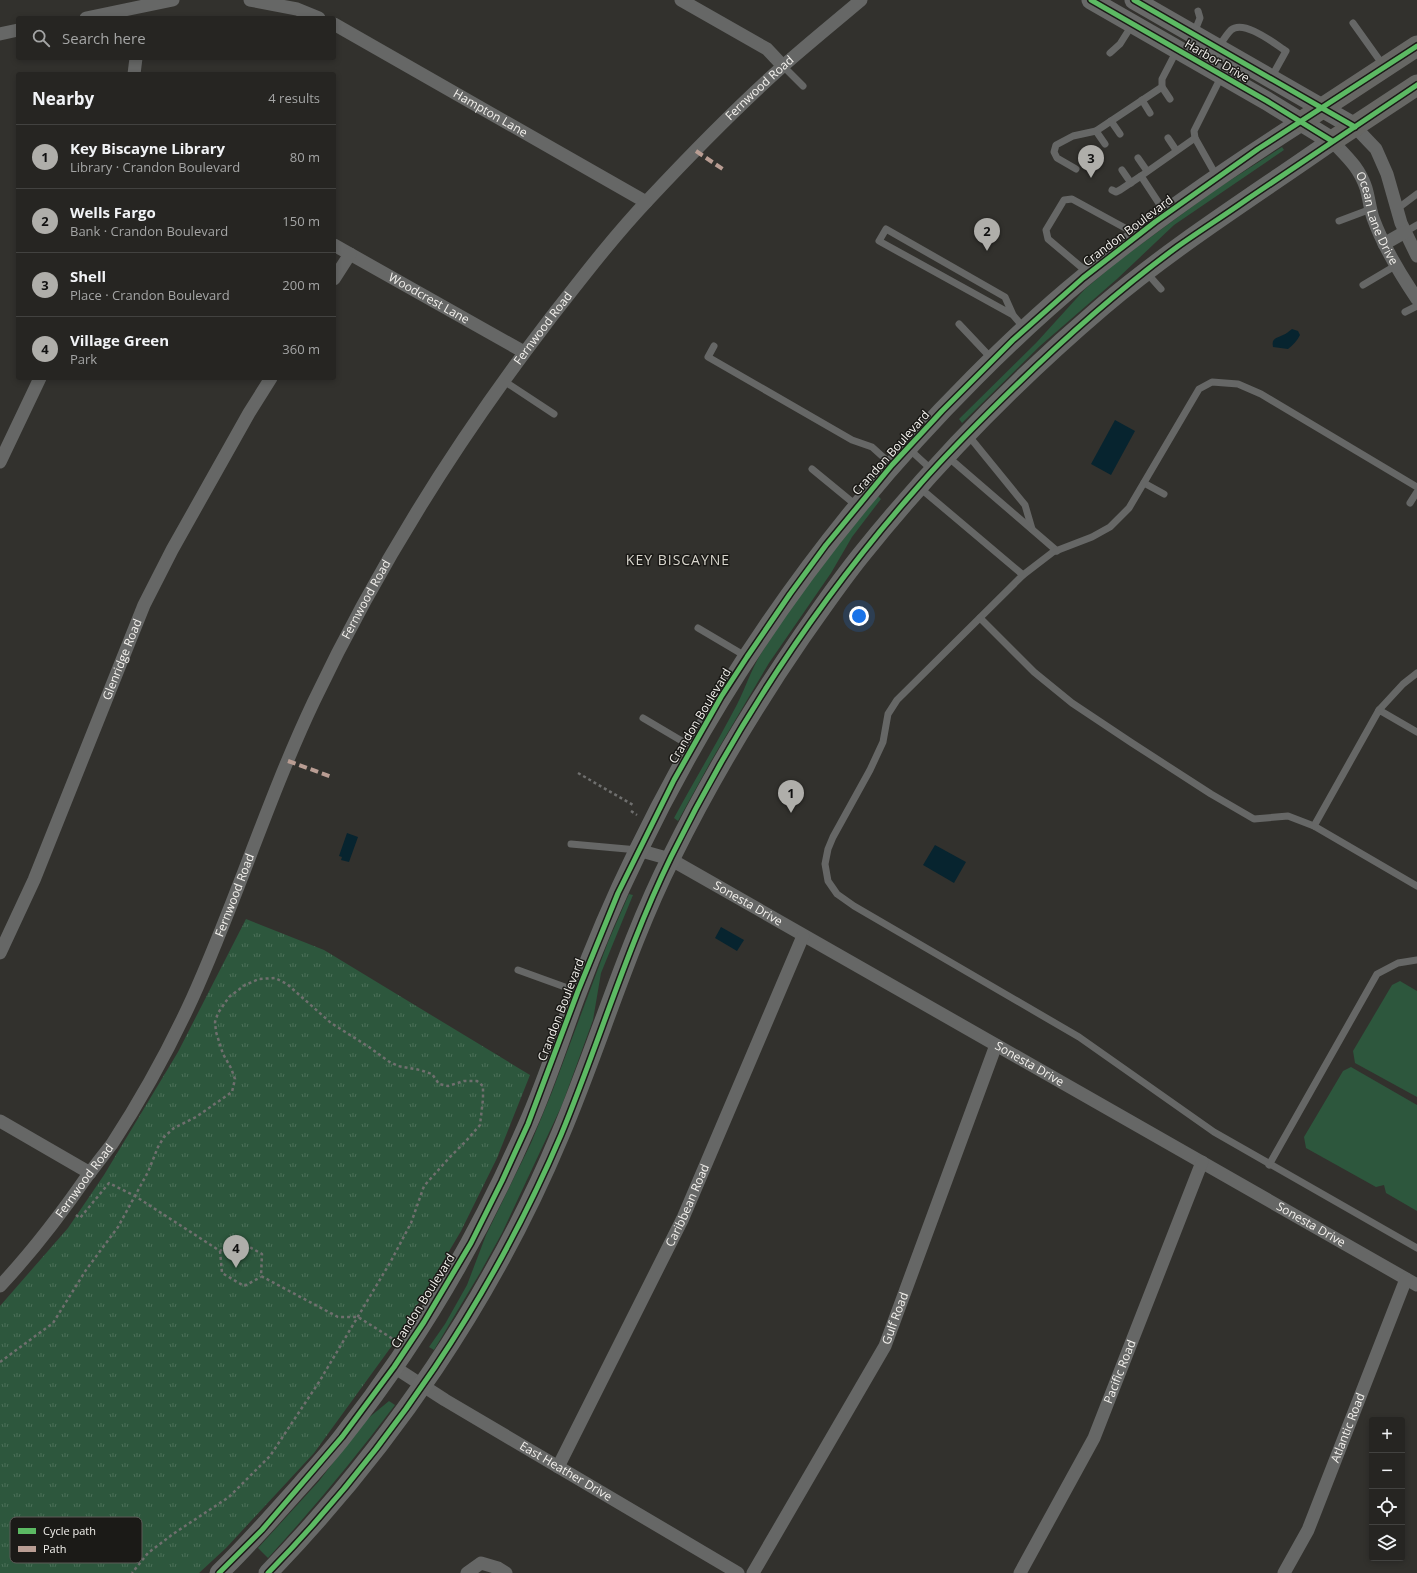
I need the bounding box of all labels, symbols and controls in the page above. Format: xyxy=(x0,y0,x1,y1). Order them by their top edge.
search box xyxy=(16,16,336,60)
icon: search xyxy=(30,27,52,49)
text: Search here xyxy=(62,28,146,48)
street label: Harbor Drive xyxy=(1182,35,1253,86)
street label: Fernwood Road xyxy=(721,51,797,124)
street label: Hampton Lane xyxy=(450,85,531,141)
text: Nearby xyxy=(32,87,94,110)
text: 4 results xyxy=(268,89,320,107)
text: Key Biscayne Library xyxy=(70,138,225,158)
pin: 3 xyxy=(1078,145,1104,178)
text: 1 xyxy=(41,148,49,166)
text: 80 m xyxy=(290,148,320,166)
text: Library · Crandon Boulevard xyxy=(70,158,240,176)
street label: Ocean Lane Drive xyxy=(1352,168,1403,268)
street label: Crandon Boulevard xyxy=(1079,191,1176,270)
text: Wells Fargo xyxy=(70,202,156,222)
text: 2 xyxy=(41,212,49,230)
text: 150 m xyxy=(282,212,320,230)
pin: 2 xyxy=(974,218,1000,251)
text: Bank · Crandon Boulevard xyxy=(70,222,228,240)
text: Shell xyxy=(70,266,106,286)
street label: Woodcrest Lane xyxy=(386,268,473,328)
text: 3 xyxy=(41,276,49,294)
text: 200 m xyxy=(282,276,320,294)
text: Place · Crandon Boulevard xyxy=(70,286,230,304)
street label: Fernwood Road xyxy=(509,288,576,368)
text: Village Green xyxy=(70,330,169,350)
text: 4 xyxy=(41,340,49,358)
text: 360 m xyxy=(282,340,320,358)
text: Park xyxy=(70,350,97,368)
street label: Crandon Boulevard xyxy=(848,407,933,499)
district label: KEY BISCAYNE xyxy=(626,550,730,569)
street label: Fernwood Road xyxy=(337,556,395,642)
your location xyxy=(849,606,869,626)
street label: Glenridge Road xyxy=(98,616,146,702)
street label: Crandon Boulevard xyxy=(664,665,735,767)
pin: 1 xyxy=(778,780,804,813)
street label: Fernwood Road xyxy=(210,851,258,939)
street label: Sonesta Drive xyxy=(711,877,786,930)
street label: Crandon Boulevard xyxy=(533,956,588,1064)
street label: Sonesta Drive xyxy=(992,1037,1068,1090)
street label: Fernwood Road xyxy=(51,1140,117,1221)
street label: Caribbean Road xyxy=(661,1161,713,1250)
street label: Sonesta Drive xyxy=(1273,1198,1349,1251)
pin: 4 xyxy=(223,1235,249,1268)
street label: Crandon Boulevard xyxy=(387,1250,459,1351)
street label: Gulf Road xyxy=(877,1290,912,1347)
street label: Pacific Road xyxy=(1099,1337,1140,1406)
street label: Atlantic Road xyxy=(1326,1390,1369,1465)
map controls xyxy=(1369,1417,1405,1561)
button: + xyxy=(1369,1417,1405,1453)
street label: East Heather Drive xyxy=(517,1437,616,1505)
button: − xyxy=(1369,1453,1405,1489)
button: locate xyxy=(1369,1489,1405,1525)
legend xyxy=(10,1517,142,1563)
text: Cycle path xyxy=(43,1523,96,1538)
button: layers xyxy=(1369,1525,1405,1561)
text: Path xyxy=(43,1541,66,1556)

